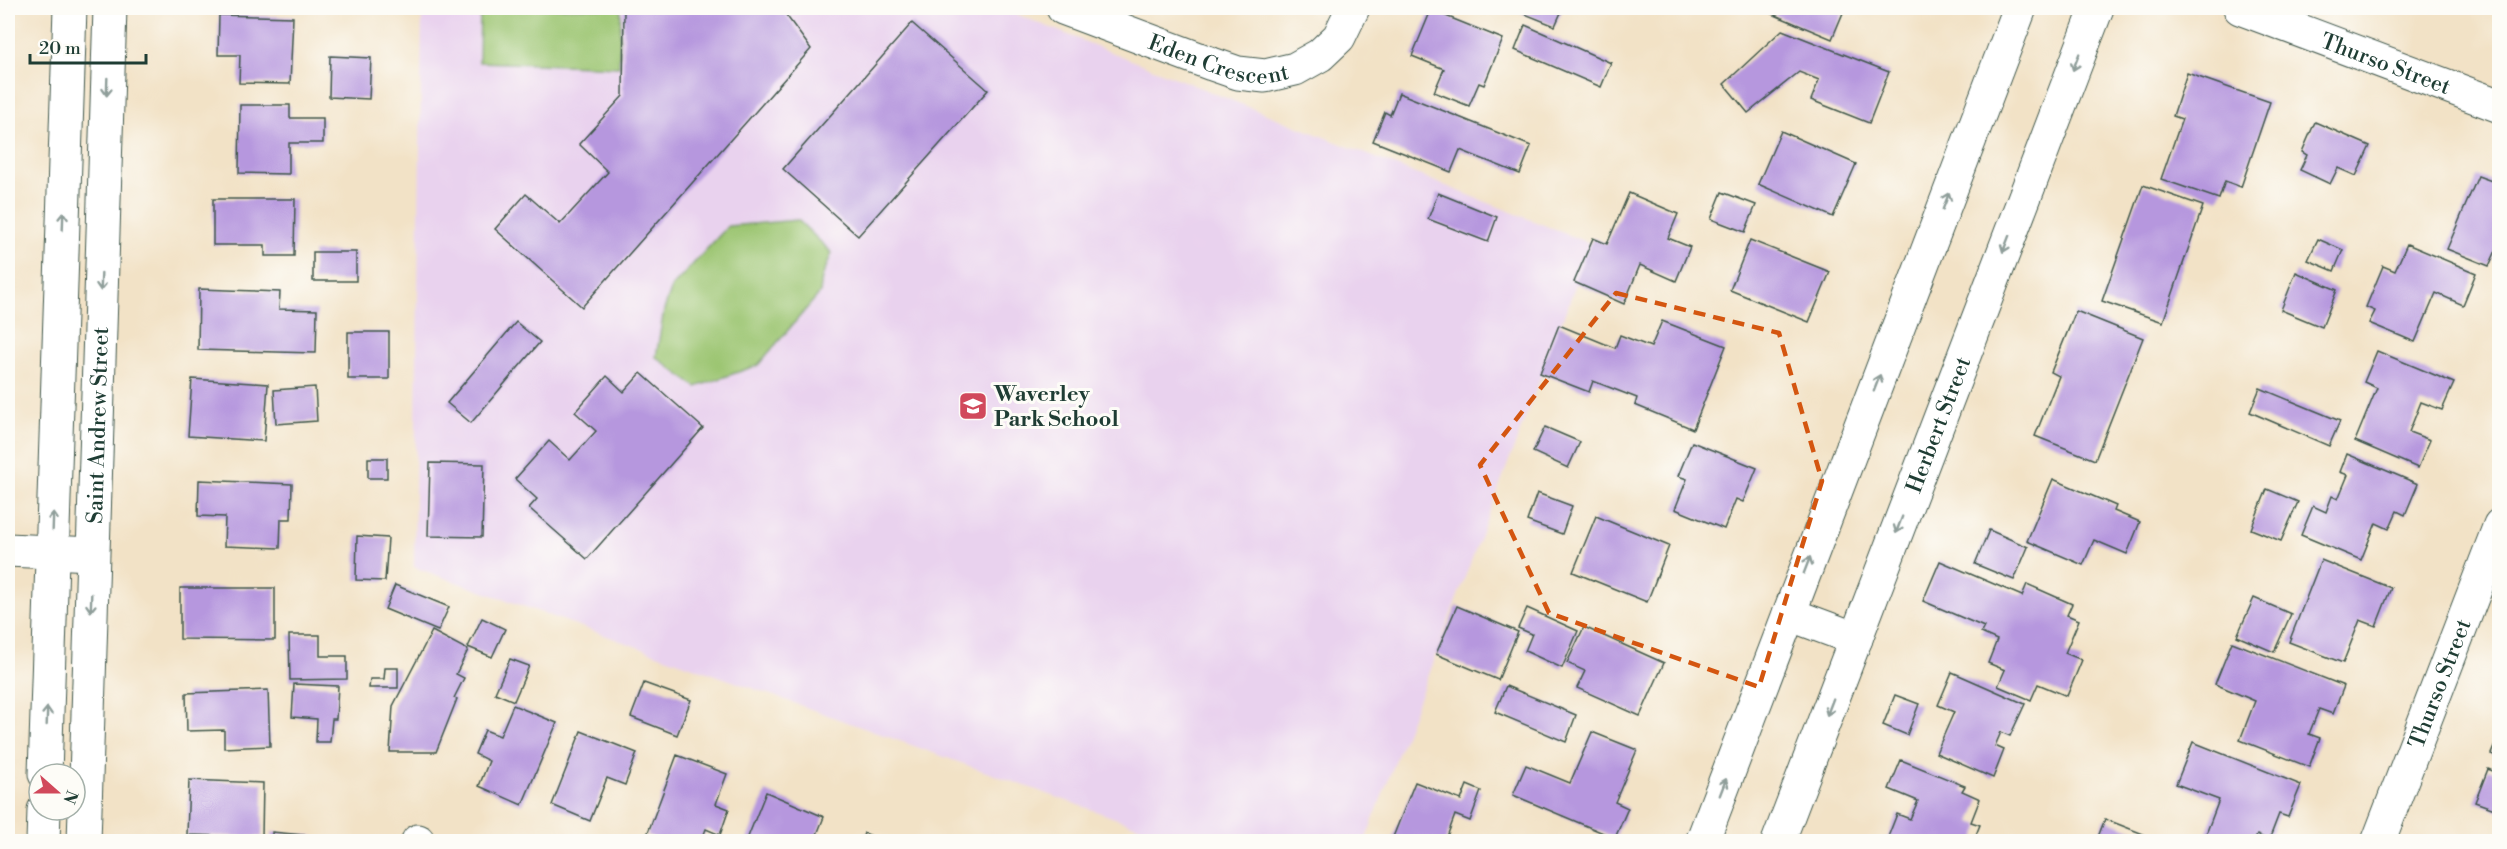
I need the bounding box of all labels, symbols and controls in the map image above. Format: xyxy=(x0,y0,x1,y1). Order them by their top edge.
scale bar xyxy=(30,27,146,65)
street label: Thurso Street xyxy=(2317,28,2454,101)
street label: Eden Crescent xyxy=(1144,29,1292,91)
text: 20 m xyxy=(39,37,81,60)
one-way arrow xyxy=(2069,52,2080,71)
one-way arrow xyxy=(101,76,113,96)
one-way arrow xyxy=(1942,192,1953,211)
one-way arrow xyxy=(57,211,68,231)
one-way arrow xyxy=(2000,235,2011,253)
one-way arrow xyxy=(95,271,107,291)
street label: Saint Andrew Street xyxy=(82,326,115,524)
street label: Herbert Street xyxy=(1901,353,1978,497)
one-way arrow xyxy=(1872,374,1883,393)
place label: Waverley Park School xyxy=(993,381,1119,433)
school or university icon: Waverley Park School xyxy=(957,390,989,422)
one-way arrow xyxy=(48,511,59,531)
one-way arrow xyxy=(1893,515,1904,533)
one-way arrow xyxy=(1802,557,1813,575)
one-way arrow xyxy=(85,592,97,612)
street label: Thurso Street xyxy=(2403,615,2478,752)
one-way arrow xyxy=(1823,697,1834,716)
one-way arrow xyxy=(42,706,53,726)
north arrow xyxy=(27,762,87,822)
one-way arrow xyxy=(1718,778,1729,797)
text: N xyxy=(58,788,82,807)

